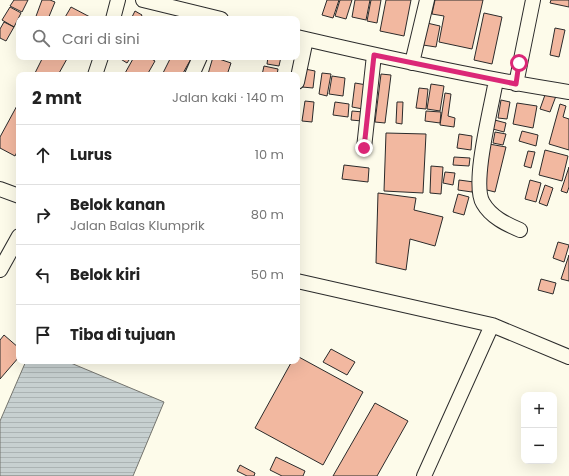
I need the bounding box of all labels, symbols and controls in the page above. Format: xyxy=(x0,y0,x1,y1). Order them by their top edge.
search box xyxy=(16,16,300,60)
icon: search xyxy=(30,27,52,49)
text: Cari di sini xyxy=(62,28,140,49)
route start xyxy=(510,54,528,72)
text: 2 mnt xyxy=(32,86,82,110)
text: Jalan kaki · 140 m xyxy=(172,88,284,107)
route end xyxy=(355,139,373,157)
icon: ahead xyxy=(32,144,54,166)
text: Lurus xyxy=(70,144,112,165)
text: 10 m xyxy=(255,145,284,164)
text: Belok kanan xyxy=(70,194,165,215)
icon: right xyxy=(32,204,54,226)
text: 80 m xyxy=(251,205,284,224)
text: Jalan Balas Klumprik xyxy=(70,216,205,235)
icon: left xyxy=(32,264,54,286)
text: Belok kiri xyxy=(70,264,140,285)
text: 50 m xyxy=(251,265,284,284)
icon: arrive xyxy=(32,324,54,346)
text: Tiba di tujuan xyxy=(70,324,176,345)
map controls xyxy=(521,392,557,464)
button: + xyxy=(521,392,557,428)
button: − xyxy=(521,428,557,464)

